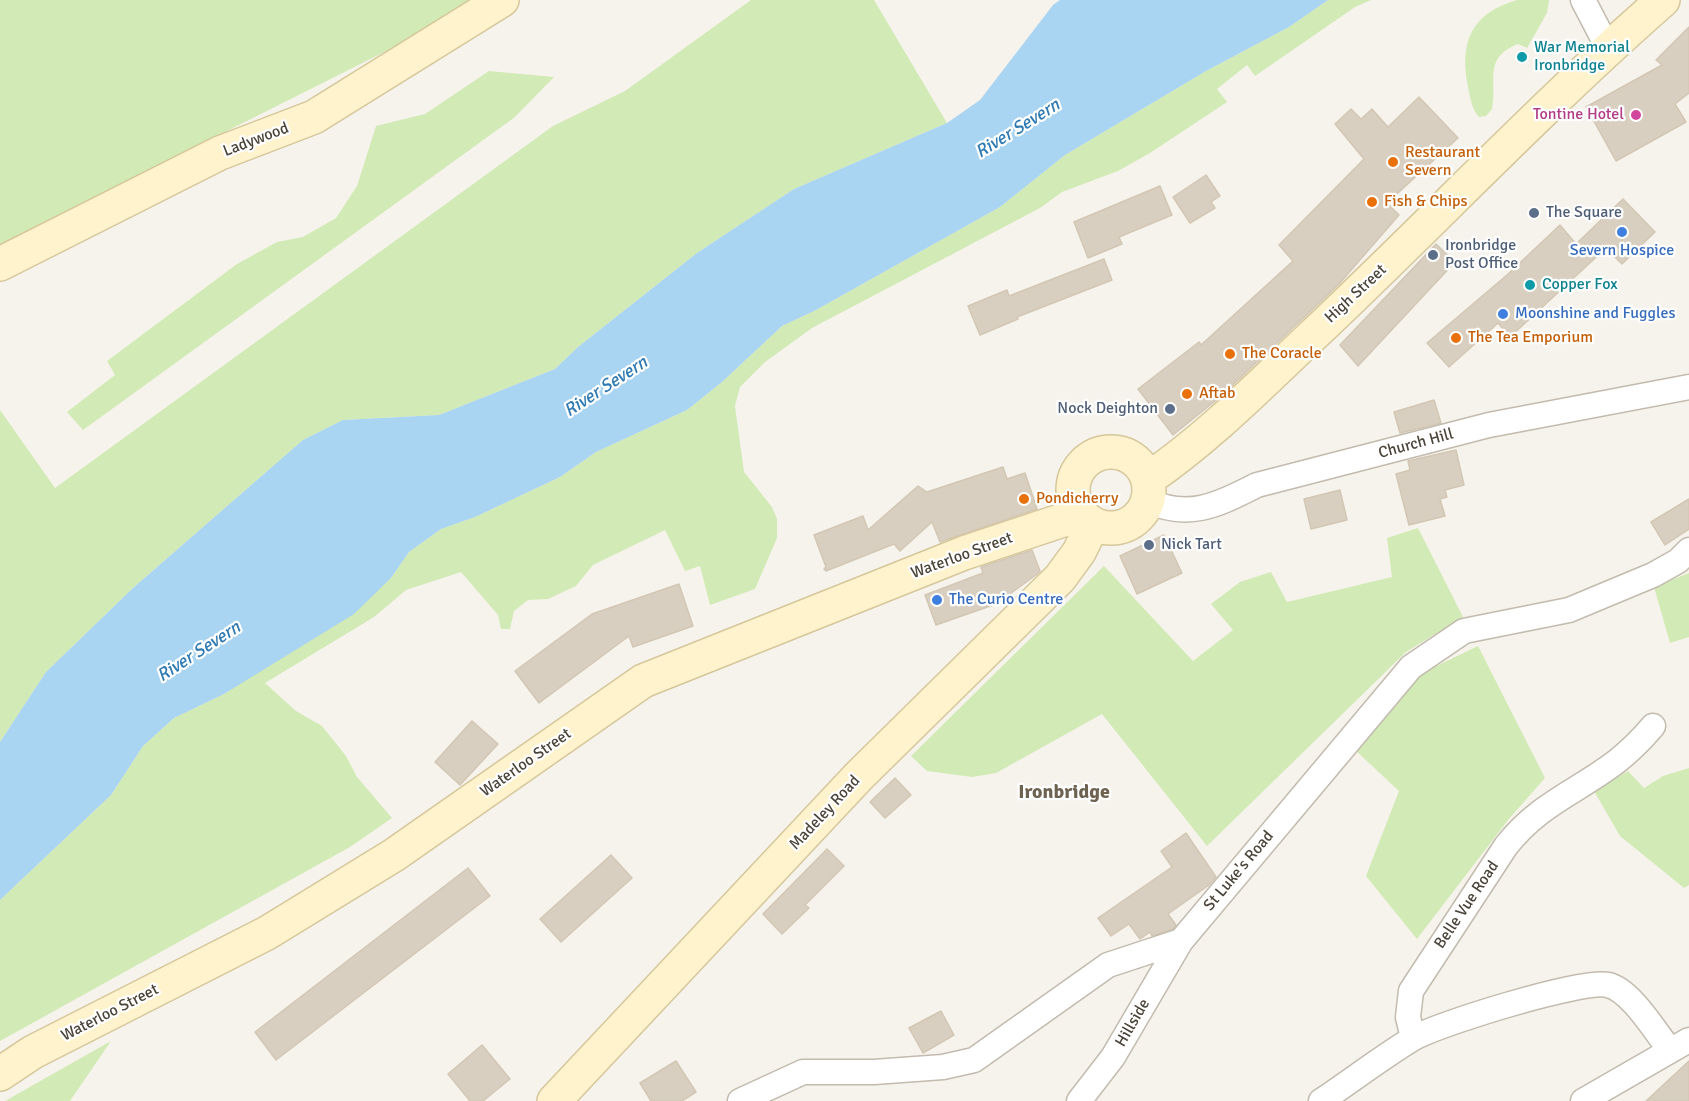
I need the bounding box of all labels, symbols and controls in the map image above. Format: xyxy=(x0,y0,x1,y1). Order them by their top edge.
place label: War Memorial Ironbridge xyxy=(1534,38,1630,76)
marker: War Memorial Ironbridge xyxy=(1515,50,1529,64)
water label: River Severn xyxy=(972,95,1064,163)
place label: Tontine Hotel xyxy=(1533,105,1624,125)
marker: Tontine Hotel xyxy=(1629,108,1643,122)
street label: Ladywood xyxy=(221,119,291,161)
place label: Restaurant Severn xyxy=(1405,143,1480,181)
marker: Restaurant Severn xyxy=(1386,155,1400,169)
place label: Fish & Chips xyxy=(1384,192,1468,212)
marker: Fish & Chips xyxy=(1365,195,1379,209)
place label: The Square xyxy=(1546,203,1622,223)
marker: The Square xyxy=(1527,206,1541,220)
marker: Severn Hospice xyxy=(1615,225,1629,239)
place label: Ironbridge Post Office xyxy=(1445,236,1518,274)
place label: Severn Hospice xyxy=(1570,241,1674,261)
marker: Ironbridge Post Office xyxy=(1426,248,1440,262)
street label: High Street xyxy=(1321,261,1391,327)
place label: Copper Fox xyxy=(1542,275,1618,295)
marker: Copper Fox xyxy=(1523,278,1537,292)
place label: Moonshine and Fuggles xyxy=(1515,304,1676,324)
marker: Moonshine and Fuggles xyxy=(1496,307,1510,321)
place label: The Tea Emporium xyxy=(1468,328,1593,348)
marker: The Tea Emporium xyxy=(1449,331,1463,345)
place label: The Coracle xyxy=(1242,344,1322,364)
marker: The Coracle xyxy=(1223,347,1237,361)
water label: River Severn xyxy=(560,352,652,422)
place label: Aftab xyxy=(1199,384,1236,404)
marker: Aftab xyxy=(1180,387,1194,401)
place label: Nock Deighton xyxy=(1057,399,1158,419)
marker: Nock Deighton xyxy=(1163,402,1177,416)
street label: Church Hill xyxy=(1376,425,1456,463)
place label: Pondicherry xyxy=(1036,489,1118,509)
marker: Pondicherry xyxy=(1017,492,1031,506)
street label: Waterloo Street xyxy=(909,529,1015,583)
place label: Nick Tart xyxy=(1161,535,1222,555)
marker: Nick Tart xyxy=(1142,538,1156,552)
place label: The Curio Centre xyxy=(949,590,1063,610)
marker: The Curio Centre xyxy=(930,593,944,607)
water label: River Severn xyxy=(153,617,245,687)
street label: Waterloo Street xyxy=(477,725,575,801)
street label: Madeley Road xyxy=(786,772,864,854)
district label: Ironbridge xyxy=(1018,781,1110,805)
street label: St Luke's Road xyxy=(1200,827,1278,915)
street label: Belle Vue Road xyxy=(1431,858,1503,952)
street label: Waterloo Street xyxy=(58,980,162,1046)
street label: Hillside xyxy=(1112,996,1154,1050)

